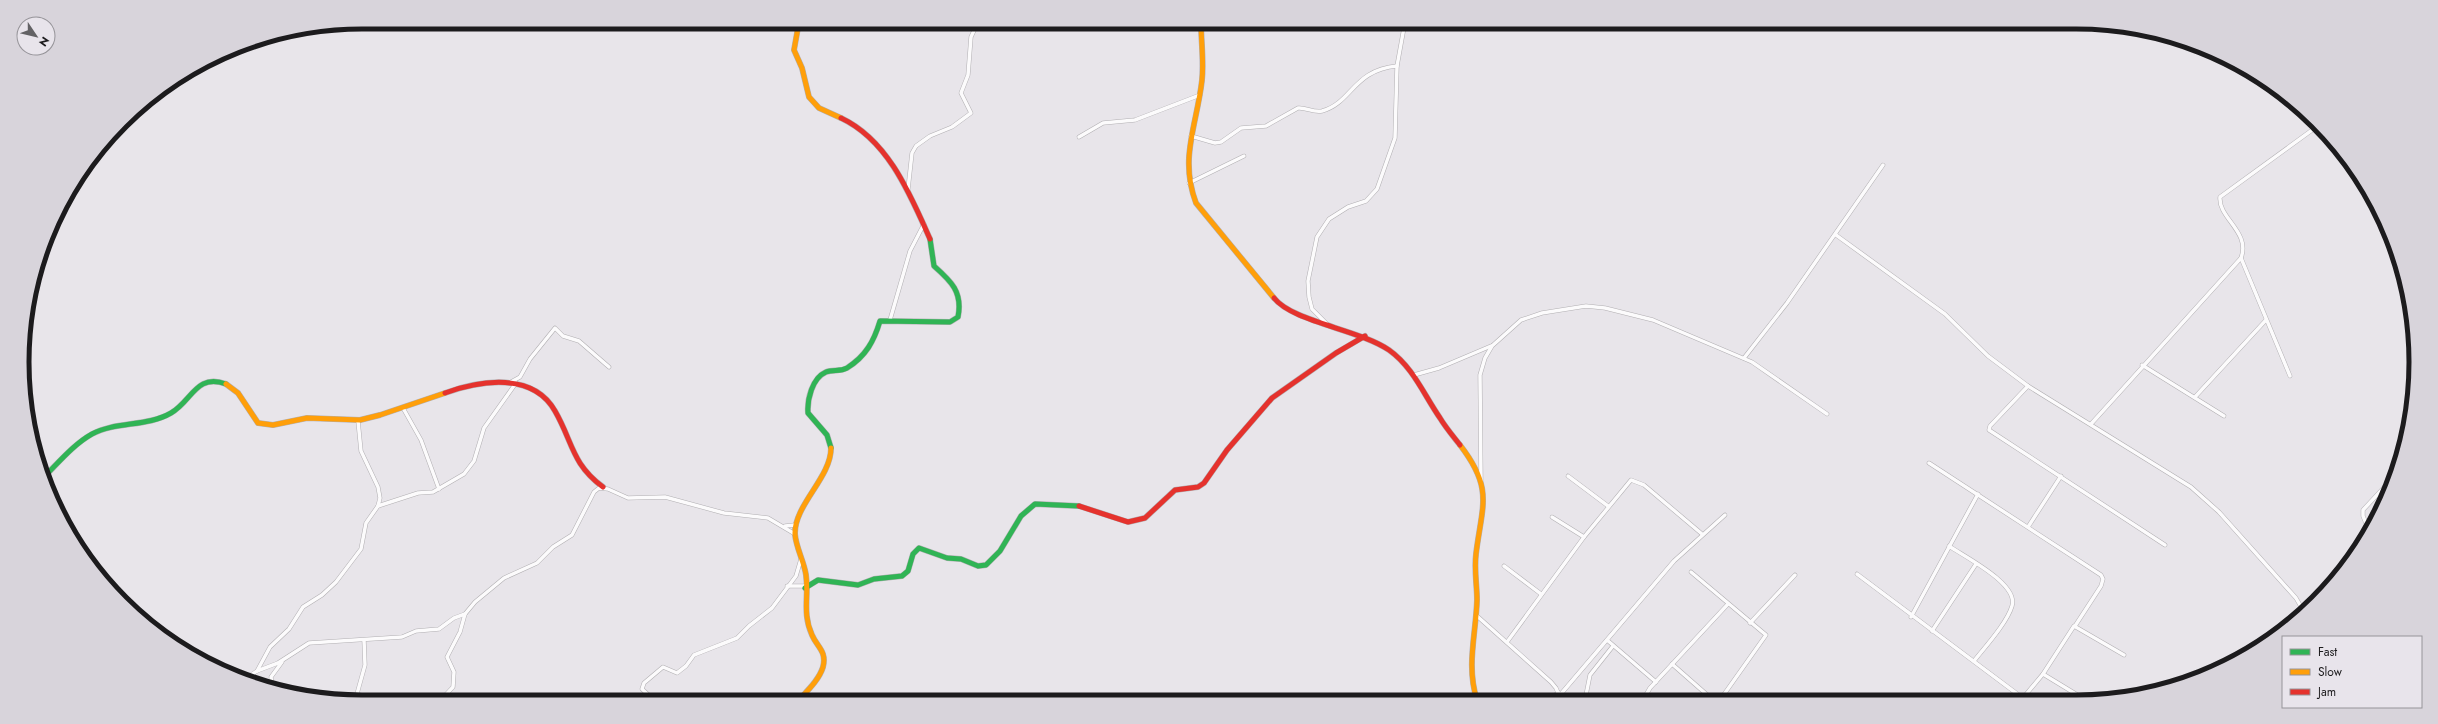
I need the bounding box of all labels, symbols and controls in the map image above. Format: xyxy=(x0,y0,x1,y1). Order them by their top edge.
north arrow xyxy=(16,16,56,56)
text: N xyxy=(35,34,53,50)
legend xyxy=(2282,636,2422,708)
text: Fast xyxy=(2318,643,2337,661)
text: Slow xyxy=(2318,663,2343,681)
text: Jam xyxy=(2316,683,2336,701)

